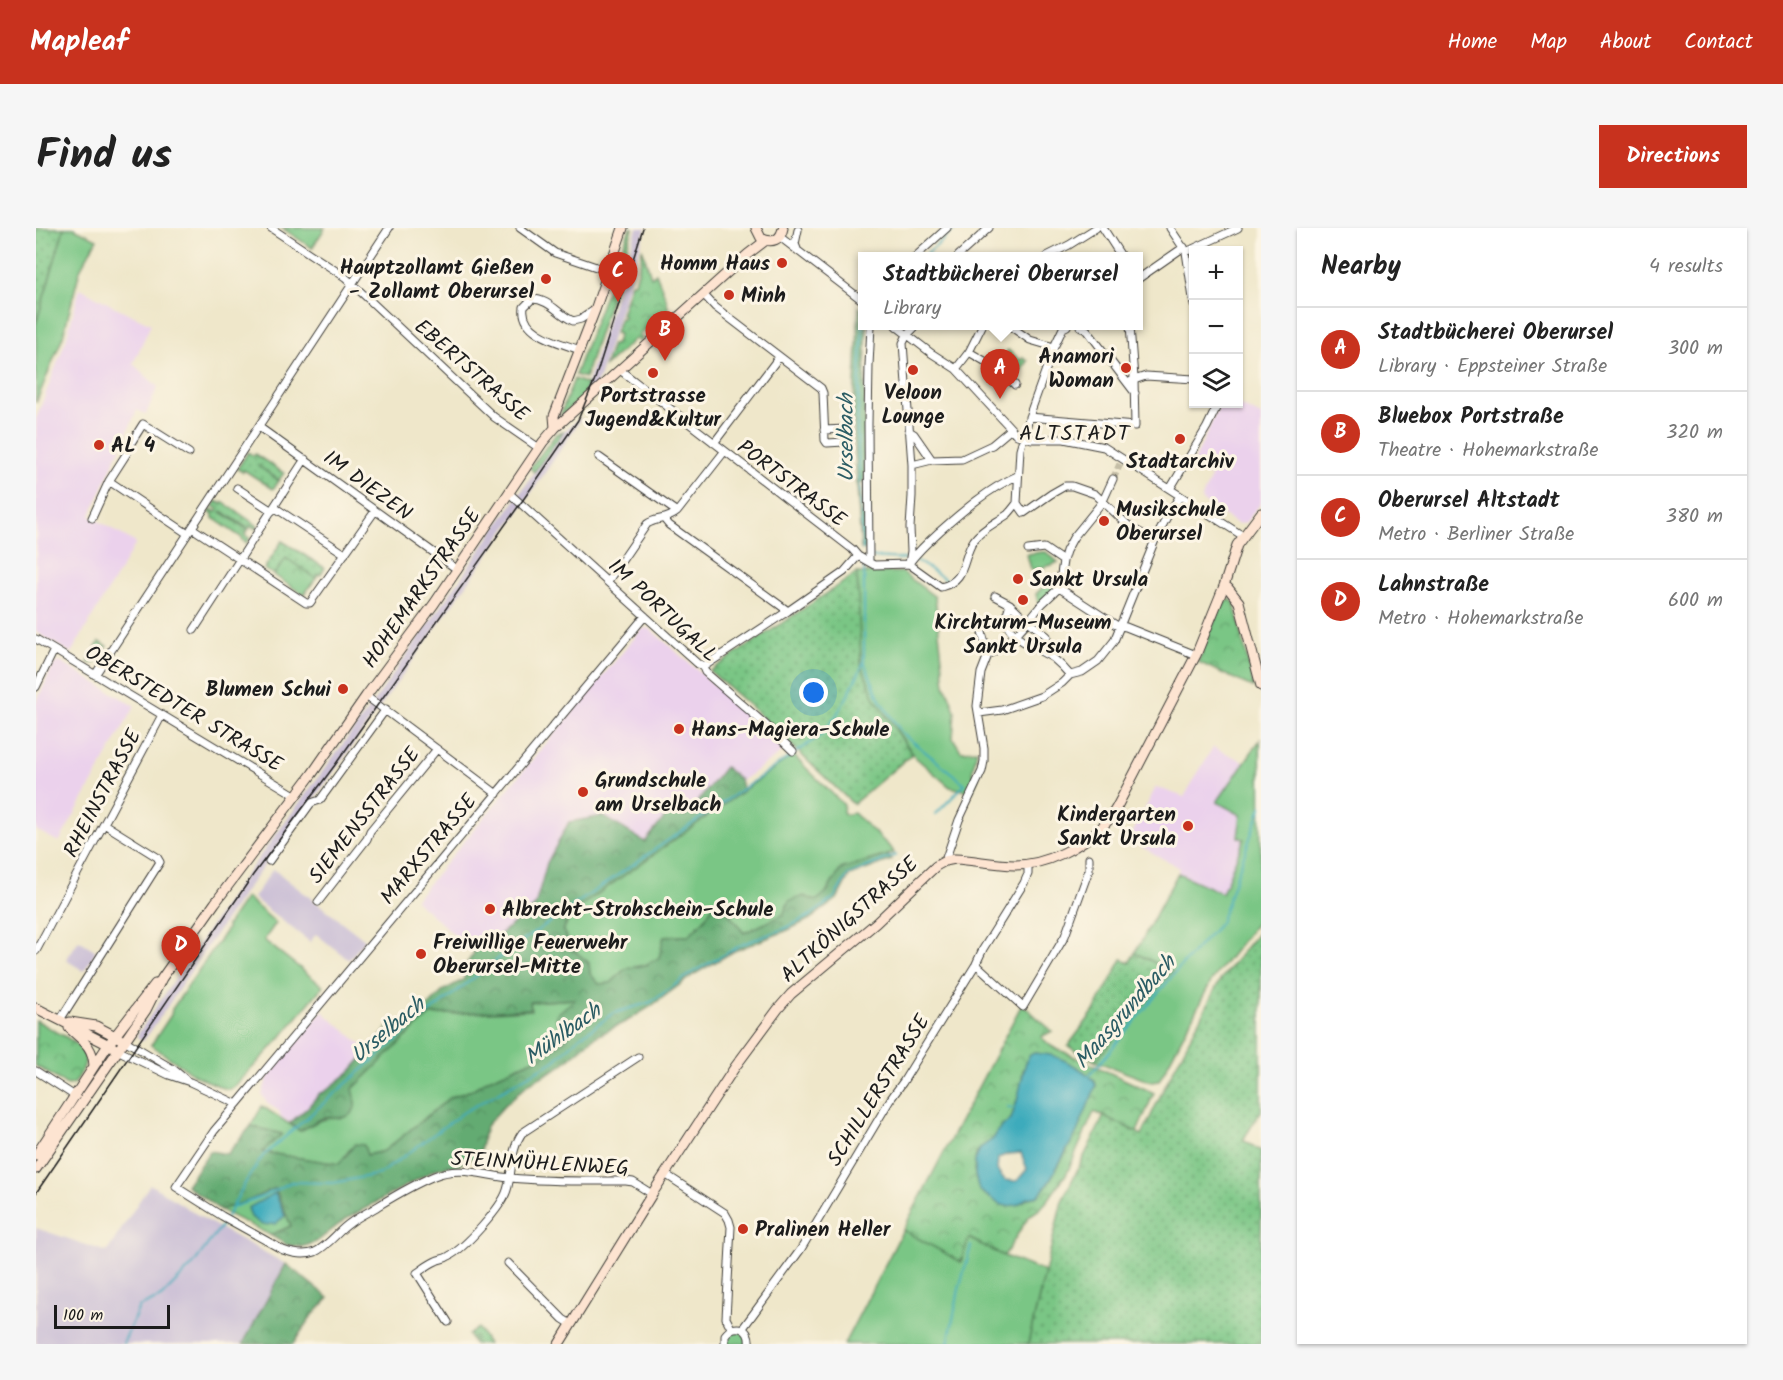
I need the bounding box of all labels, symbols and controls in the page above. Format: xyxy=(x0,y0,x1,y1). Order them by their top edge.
text: Mapleaf xyxy=(30,20,128,65)
text: Home xyxy=(1448,26,1497,59)
text: Map xyxy=(1530,26,1567,59)
text: About xyxy=(1600,26,1651,59)
text: Contact xyxy=(1684,26,1753,59)
text: Find us xyxy=(36,123,172,190)
button: Directions xyxy=(1599,125,1747,188)
map controls xyxy=(1189,246,1243,408)
button: + xyxy=(1189,246,1243,300)
text: Nearby xyxy=(1321,246,1401,288)
place label: Homm Haus xyxy=(660,248,770,281)
text: 4 results xyxy=(1649,251,1723,283)
place label: Hauptzollamt Gießen - Zollamt Oberursel xyxy=(340,252,534,309)
popup xyxy=(858,252,1143,330)
pin: C xyxy=(598,253,638,302)
marker: Homm Haus xyxy=(775,256,789,270)
text: Stadtbücherei Oberursel xyxy=(883,258,1118,293)
marker: Hauptzollamt Gießen - Zollamt Oberursel xyxy=(539,272,553,286)
place label: Minh xyxy=(741,280,786,313)
marker: Minh xyxy=(722,288,736,302)
text: Library xyxy=(883,293,941,325)
button: − xyxy=(1189,300,1243,354)
street label: EBERTSTRASSE xyxy=(406,312,537,431)
pin: B xyxy=(646,312,684,361)
text: Stadtbücherei Oberursel xyxy=(1378,316,1613,351)
text: A xyxy=(1334,333,1347,365)
text: 300 m xyxy=(1668,333,1723,365)
place label: Anamori Woman xyxy=(1039,341,1115,398)
pin: A xyxy=(980,350,1020,399)
text: Library · Eppsteiner Straße xyxy=(1378,351,1607,383)
button: layers xyxy=(1189,354,1243,408)
marker: Anamori Woman xyxy=(1119,361,1133,375)
marker: Veloon Lounge xyxy=(906,363,920,377)
marker: Portstrasse Jugend&Kultur xyxy=(646,366,660,380)
place label: Veloon Lounge xyxy=(881,377,945,434)
place label: Portstrasse Jugend&Kultur xyxy=(585,380,722,437)
water label: Urselbach xyxy=(830,392,865,482)
text: Bluebox Portstraße xyxy=(1378,400,1564,435)
district label: ALTSTADT xyxy=(1019,417,1132,452)
text: B xyxy=(1334,417,1347,449)
text: 320 m xyxy=(1666,417,1723,449)
place label: AL 4 xyxy=(111,430,156,463)
street label: PORTSTRASSE xyxy=(729,432,853,537)
marker: Stadtarchiv xyxy=(1173,432,1187,446)
text: Theatre · Hohemarkstraße xyxy=(1378,435,1598,467)
marker: AL 4 xyxy=(92,438,106,452)
street label: IM DIEZEN xyxy=(316,442,419,530)
place label: Stadtarchiv xyxy=(1126,446,1235,479)
text: Oberursel Altstadt xyxy=(1378,484,1560,519)
place label: Musikschule Oberursel xyxy=(1116,494,1226,551)
street label: HOHEMARKSTRASSE xyxy=(354,501,490,676)
text: C xyxy=(1334,501,1347,533)
text: 380 m xyxy=(1666,501,1723,533)
marker: Musikschule Oberursel xyxy=(1097,514,1111,528)
text: Metro · Berliner Straße xyxy=(1378,519,1574,551)
street label: IM PORTUGALL xyxy=(599,551,725,671)
place label: Sankt Ursula xyxy=(1030,564,1149,597)
text: Lahnstraße xyxy=(1378,568,1489,603)
marker: Sankt Ursula xyxy=(1011,572,1025,586)
text: D xyxy=(1334,585,1347,617)
text: 600 m xyxy=(1668,585,1723,617)
marker: Kirchturm-Museum Sankt Ursula xyxy=(1016,593,1030,607)
text: Metro · Hohemarkstraße xyxy=(1378,603,1583,635)
place label: Kirchturm-Museum Sankt Ursula xyxy=(935,607,1111,664)
street label: OBERSTEDTER STRASSE xyxy=(78,637,289,782)
place label: Blumen Schui xyxy=(206,674,332,707)
your location xyxy=(799,678,828,707)
marker: Blumen Schui xyxy=(336,682,350,696)
place label: Hans-Magiera-Schule xyxy=(691,714,890,747)
marker: Hans-Magiera-Schule xyxy=(672,722,686,736)
street label: RHEINSTRASSE xyxy=(56,723,151,864)
street label: SIEMENSSTRASSE xyxy=(301,740,430,892)
place label: Grundschule am Urselbach xyxy=(595,765,722,822)
marker: Grundschule am Urselbach xyxy=(576,785,590,799)
street label: MARXSTRASSE xyxy=(373,786,486,913)
place label: Kindergarten Sankt Ursula xyxy=(1057,799,1176,856)
marker: Kindergarten Sankt Ursula xyxy=(1181,819,1195,833)
street label: ALTKÖNIGSTRASSE xyxy=(773,848,927,991)
place label: Albrecht-Strohschein-Schule xyxy=(502,894,773,927)
marker: Albrecht-Strohschein-Schule xyxy=(483,902,497,916)
pin: D xyxy=(162,926,200,976)
place label: Freiwillige Feuerwehr Oberursel-Mitte xyxy=(433,927,629,984)
water label: Maasgrundbach xyxy=(1066,946,1187,1078)
marker: Freiwillige Feuerwehr Oberursel-Mitte xyxy=(414,947,428,961)
water label: Urselbach xyxy=(343,988,435,1073)
water label: Mühlbach xyxy=(517,994,611,1075)
street label: SCHILLERSTRASSE xyxy=(819,1008,940,1173)
street label: STEINMÜHLENWEG xyxy=(450,1143,630,1186)
place label: Pralinen Heller xyxy=(755,1214,892,1247)
marker: Pralinen Heller xyxy=(736,1222,750,1236)
scale bar xyxy=(54,1302,170,1330)
text: 100 m xyxy=(63,1303,103,1328)

